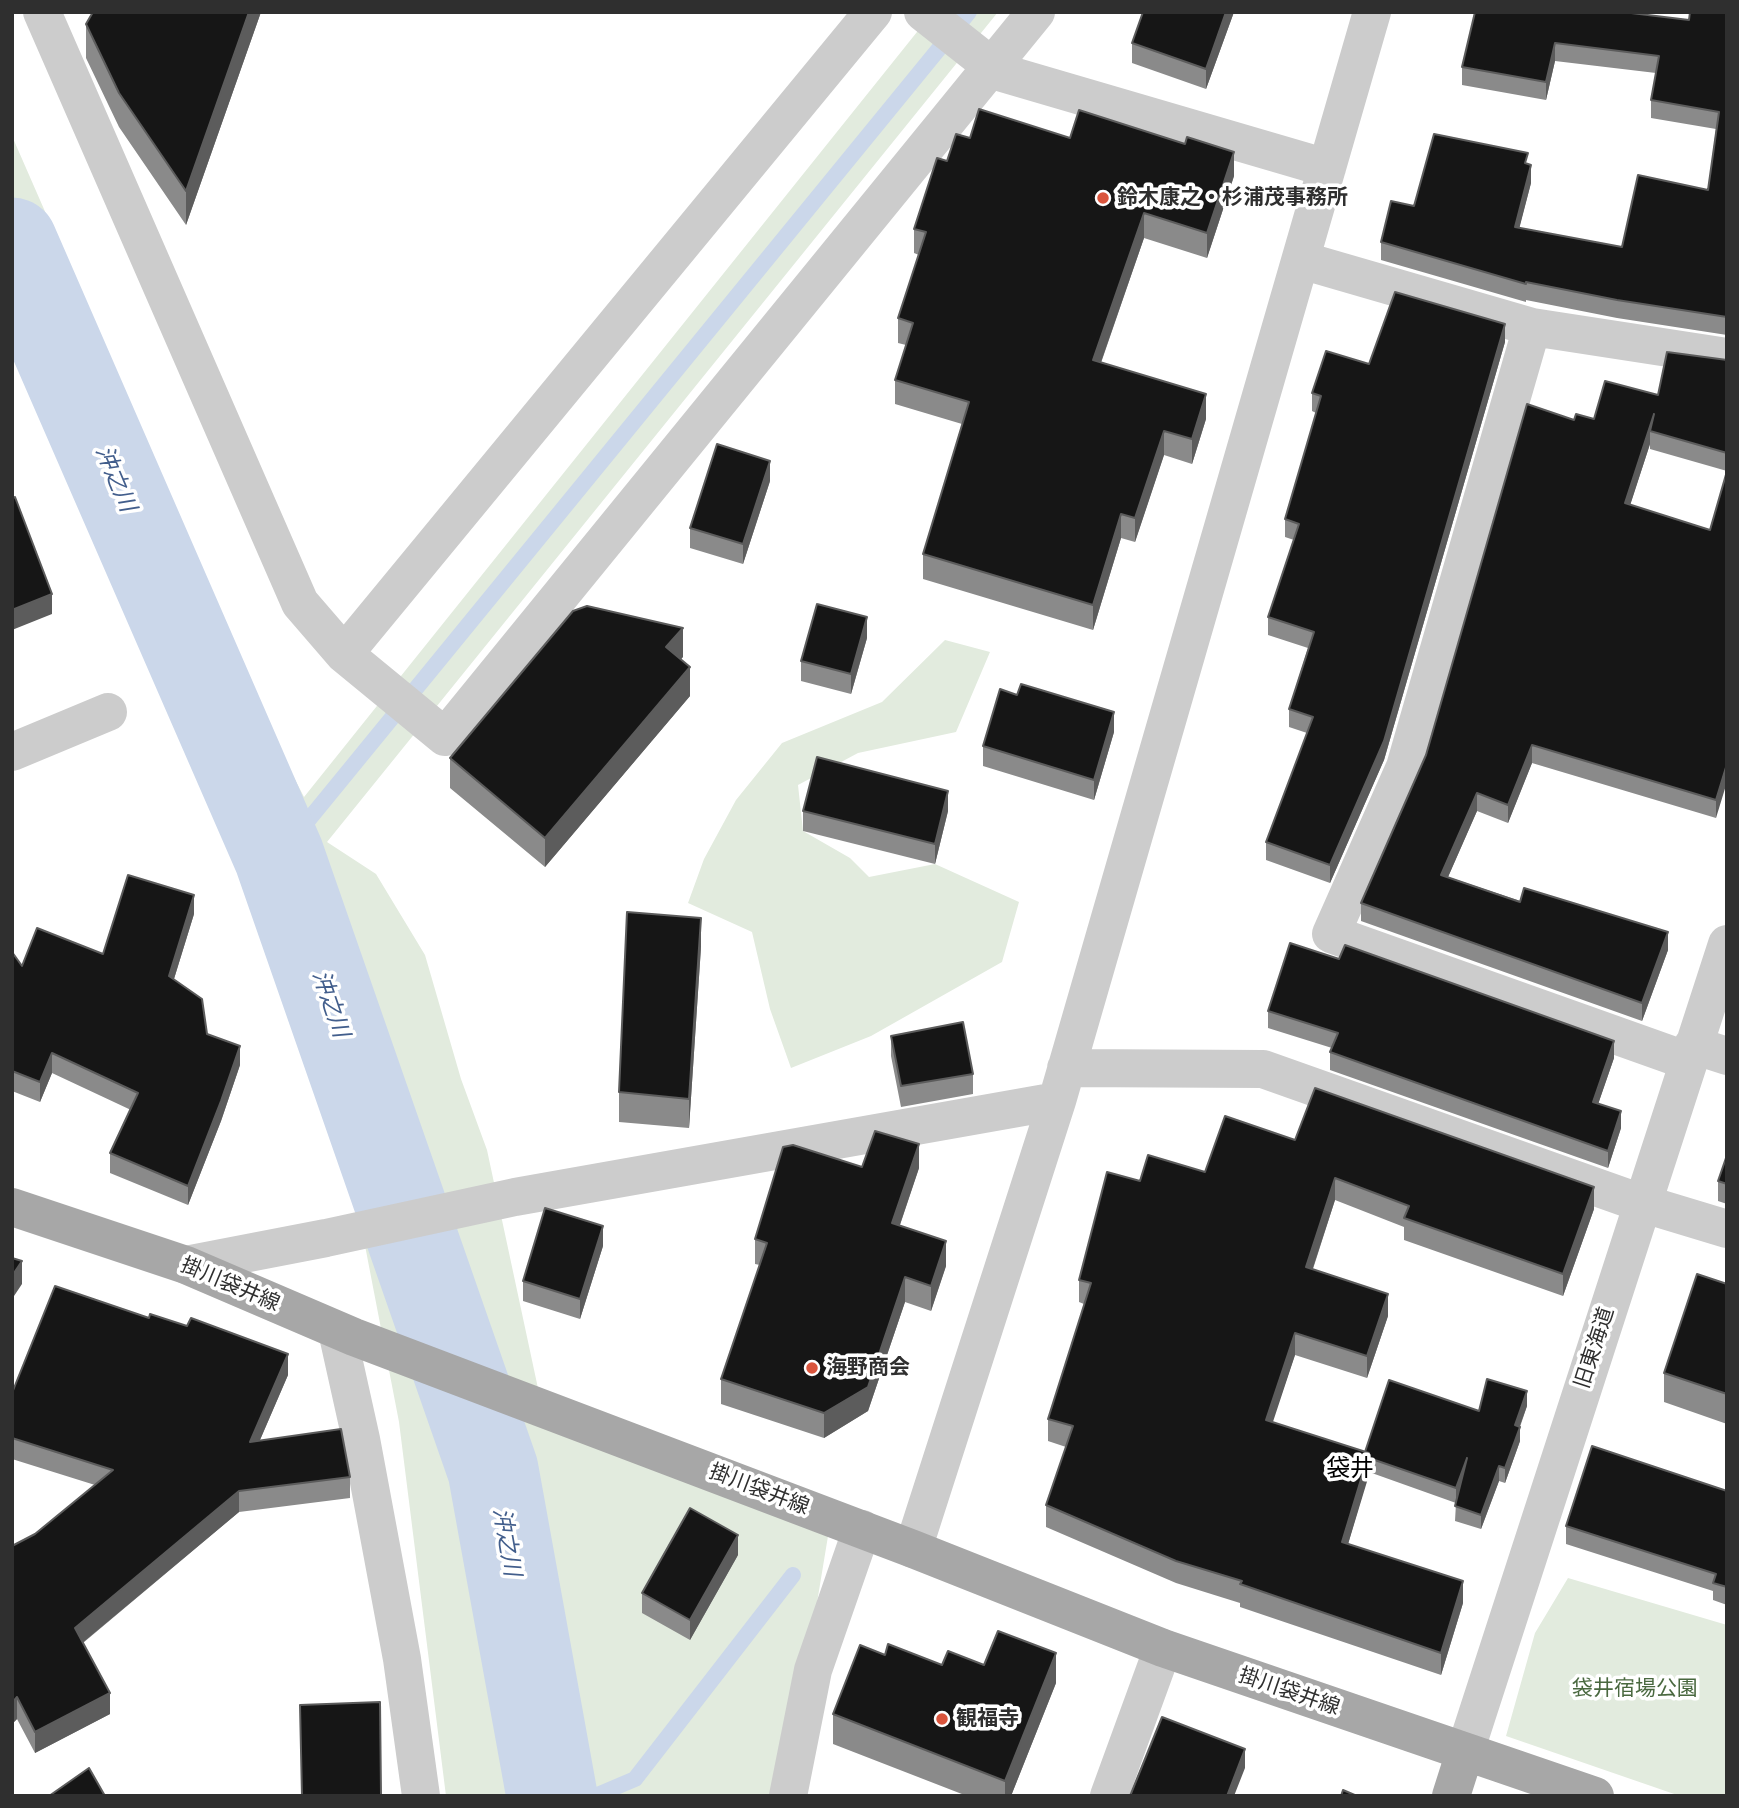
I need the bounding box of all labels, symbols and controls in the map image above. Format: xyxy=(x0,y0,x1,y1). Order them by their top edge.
place label: 鈴木康之・杉浦茂事務所 xyxy=(1117,185,1348,211)
marker: 鈴木康之・杉浦茂事務所 xyxy=(1095,190,1111,206)
water label: 沖之川 xyxy=(89,442,141,516)
water label: 沖之川 xyxy=(306,967,354,1041)
street label: 掛川袋井線 xyxy=(177,1253,283,1317)
street label: 旧東海道 xyxy=(1570,1304,1620,1392)
place label: 海野商会 xyxy=(826,1355,910,1381)
marker: 海野商会 xyxy=(804,1360,820,1376)
district label: 袋井 xyxy=(1326,1455,1374,1483)
street label: 掛川袋井線 xyxy=(705,1459,813,1521)
water label: 沖之川 xyxy=(486,1506,526,1578)
street label: 掛川袋井線 xyxy=(1235,1663,1343,1721)
park label: 袋井宿場公園 xyxy=(1572,1676,1698,1702)
place label: 観福寺 xyxy=(956,1706,1019,1732)
marker: 観福寺 xyxy=(934,1711,950,1727)

